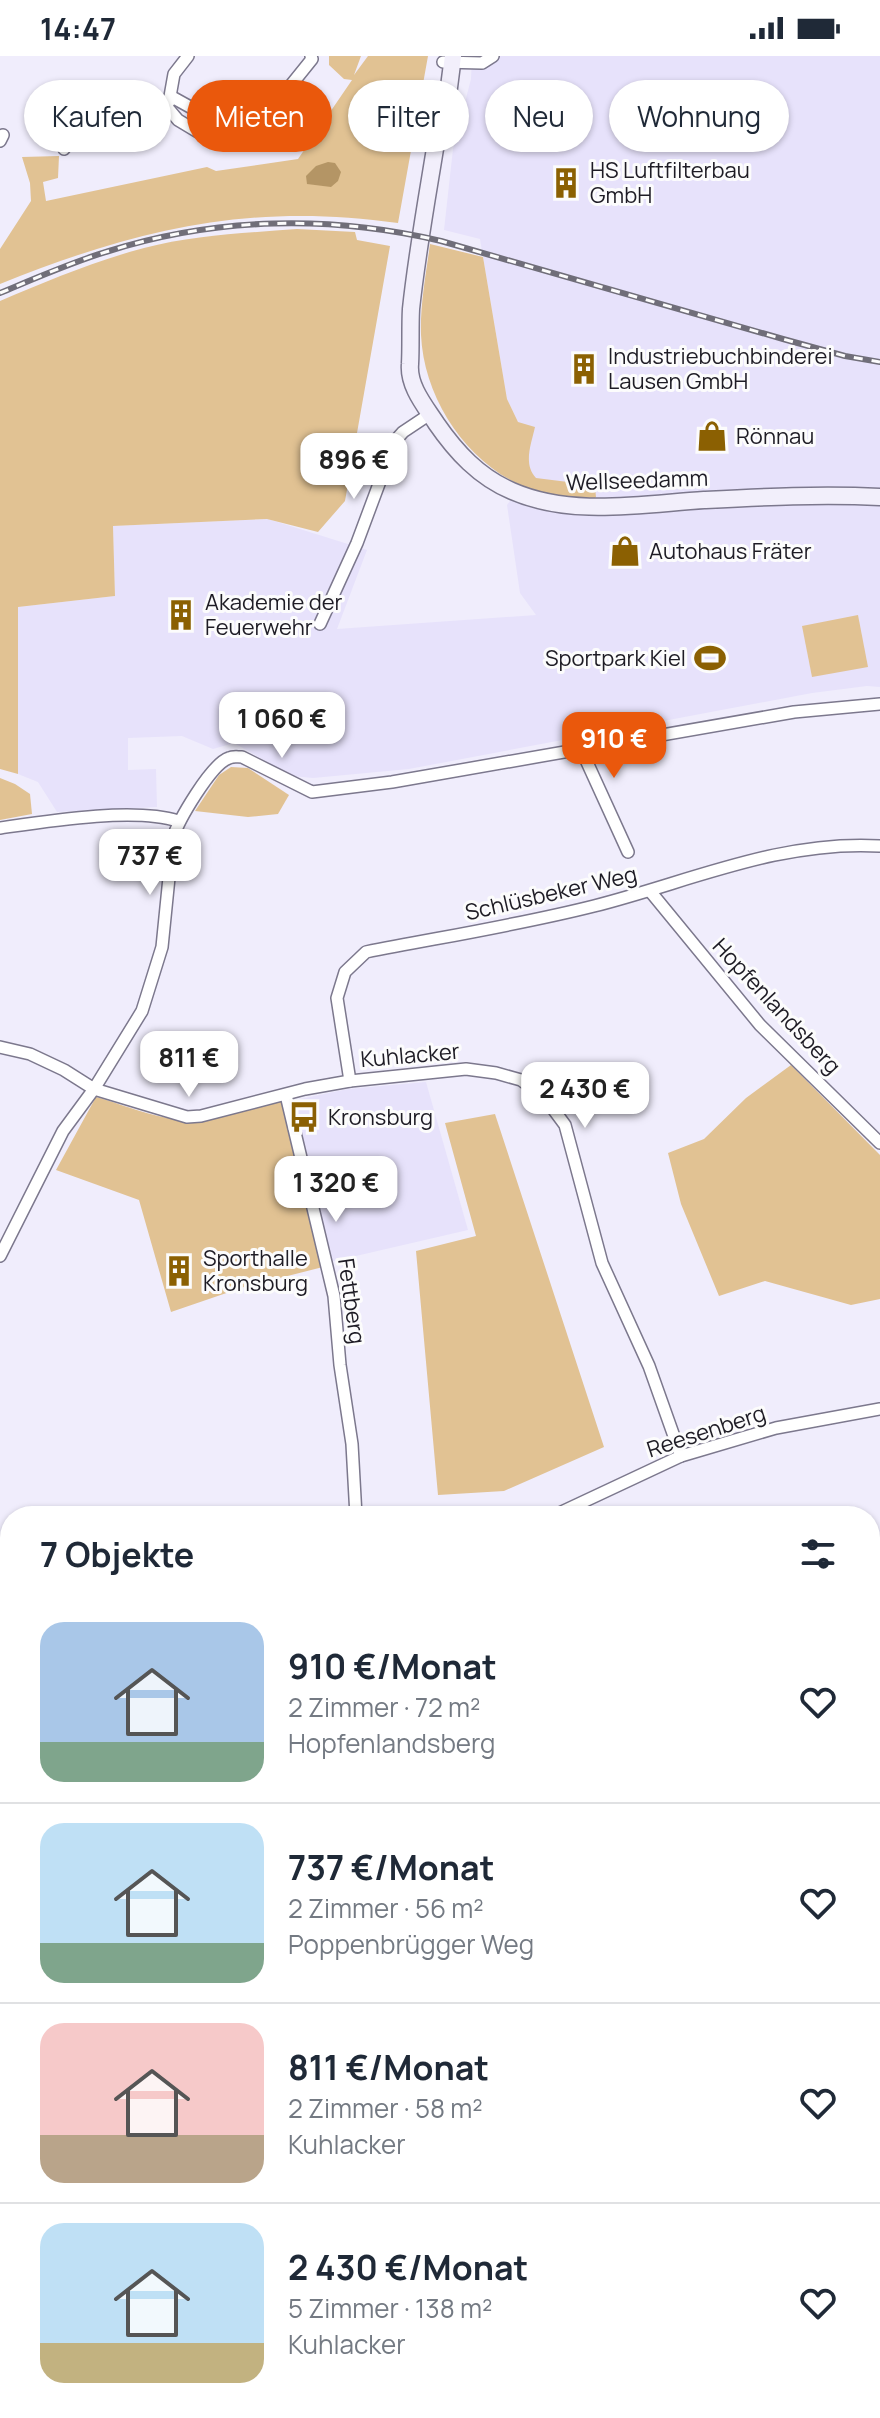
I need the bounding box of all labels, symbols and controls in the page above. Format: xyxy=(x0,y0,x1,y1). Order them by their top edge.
text: 14:47 xyxy=(40,8,116,49)
chip: Kaufen xyxy=(24,80,171,152)
chip: Mieten xyxy=(187,80,332,152)
chip: Filter xyxy=(348,80,469,152)
chip: Neu xyxy=(485,80,593,152)
chip: Wohnung xyxy=(609,80,789,152)
place label: HS Luftfilterbau GmbH xyxy=(590,155,750,210)
building icon: HS Luftfilterbau GmbH xyxy=(549,166,583,200)
place label: Industriebuchbinderei Lausen GmbH xyxy=(608,341,833,396)
building icon: Industriebuchbinderei Lausen GmbH xyxy=(567,352,601,386)
shop icon: Rönnau xyxy=(695,419,729,453)
place label: Rönnau xyxy=(736,421,814,451)
pin: 896 € xyxy=(298,433,410,501)
text: 896 € xyxy=(318,441,390,477)
street label: Wellseedamm xyxy=(565,463,709,497)
shop icon: Autohaus Fräter xyxy=(608,534,642,568)
place label: Autohaus Fräter xyxy=(649,536,812,566)
place label: Akademie der Feuerwehr xyxy=(205,587,343,642)
building icon: Akademie der Feuerwehr xyxy=(164,598,198,632)
sports icon: Sportpark Kiel xyxy=(693,641,727,675)
place label: Sportpark Kiel xyxy=(545,643,686,673)
pin: 1 060 € xyxy=(208,692,356,760)
text: 1 060 € xyxy=(237,700,327,736)
pin: 910 € xyxy=(558,712,670,780)
text: 910 € xyxy=(580,720,648,756)
pin: 737 € xyxy=(94,829,206,897)
text: 737 € xyxy=(117,837,183,873)
street label: Schlüsbeker Weg xyxy=(462,859,640,927)
street label: Hopfenlandsberg xyxy=(706,932,848,1080)
pin: 811 € xyxy=(133,1031,245,1099)
street label: Kuhlacker xyxy=(359,1036,461,1074)
text: 811 € xyxy=(158,1039,220,1075)
pin: 2 430 € xyxy=(511,1062,659,1130)
text: 2 430 € xyxy=(539,1070,631,1106)
bus stop icon: Kronsburg xyxy=(287,1100,321,1134)
place label: Kronsburg xyxy=(328,1102,433,1132)
pin: 1 320 € xyxy=(262,1156,410,1224)
text: 1 320 € xyxy=(292,1164,380,1200)
place label: Sporthalle Kronsburg xyxy=(203,1243,308,1298)
building icon: Sporthalle Kronsburg xyxy=(162,1254,196,1288)
street label: Fettberg xyxy=(331,1256,373,1346)
street label: Reesenberg xyxy=(643,1398,769,1464)
text: 7 Objekte xyxy=(40,1531,194,1577)
icon: filters xyxy=(796,1532,840,1576)
text: 910 €/Monat xyxy=(288,1643,497,1689)
icon: home xyxy=(104,1654,200,1750)
icon: heart xyxy=(796,1680,840,1724)
text: 2 Zimmer · 72 m² xyxy=(288,1689,480,1725)
text: Hopfenlandsberg xyxy=(288,1725,495,1761)
text: 737 €/Monat xyxy=(288,1844,494,1890)
icon: home xyxy=(104,1855,200,1951)
icon: heart xyxy=(796,1881,840,1925)
text: 2 Zimmer · 56 m² xyxy=(288,1890,484,1926)
text: Poppenbrügger Weg xyxy=(288,1926,534,1962)
text: 811 €/Monat xyxy=(288,2044,489,2090)
icon: home xyxy=(104,2055,200,2151)
icon: heart xyxy=(796,2081,840,2125)
text: 2 Zimmer · 58 m² xyxy=(288,2090,483,2126)
text: Kuhlacker xyxy=(288,2126,406,2162)
text: 2 430 €/Monat xyxy=(288,2244,528,2290)
icon: home xyxy=(104,2255,200,2351)
icon: heart xyxy=(796,2281,840,2325)
text: 5 Zimmer · 138 m² xyxy=(288,2290,492,2326)
text: Kuhlacker xyxy=(288,2326,406,2362)

